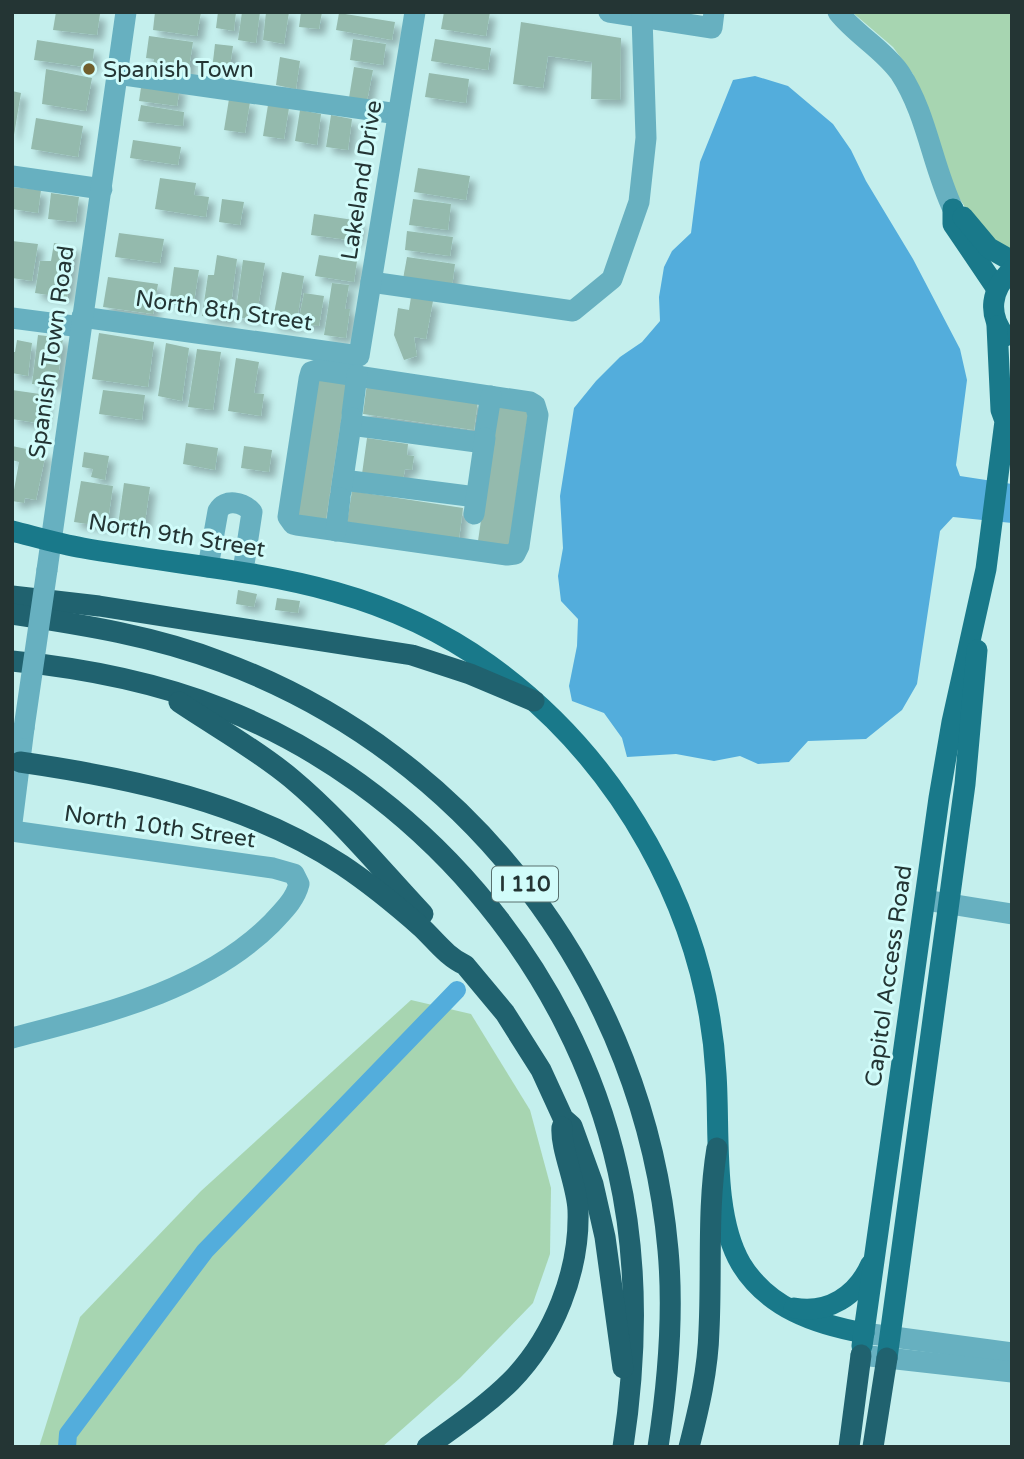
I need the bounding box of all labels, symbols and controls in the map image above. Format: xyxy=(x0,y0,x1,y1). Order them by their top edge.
place label: Spanish Town xyxy=(103,56,254,84)
marker: Spanish Town xyxy=(81,61,97,77)
street label: Lakeland Drive xyxy=(336,98,388,262)
street label: Spanish Town Road xyxy=(23,244,81,460)
street label: North 8th Street xyxy=(133,285,314,337)
street label: North 9th Street xyxy=(86,508,267,564)
street label: North 10th Street xyxy=(62,800,258,854)
street label: Capitol Access Road xyxy=(860,863,918,1089)
road number: I 110 xyxy=(492,866,558,902)

